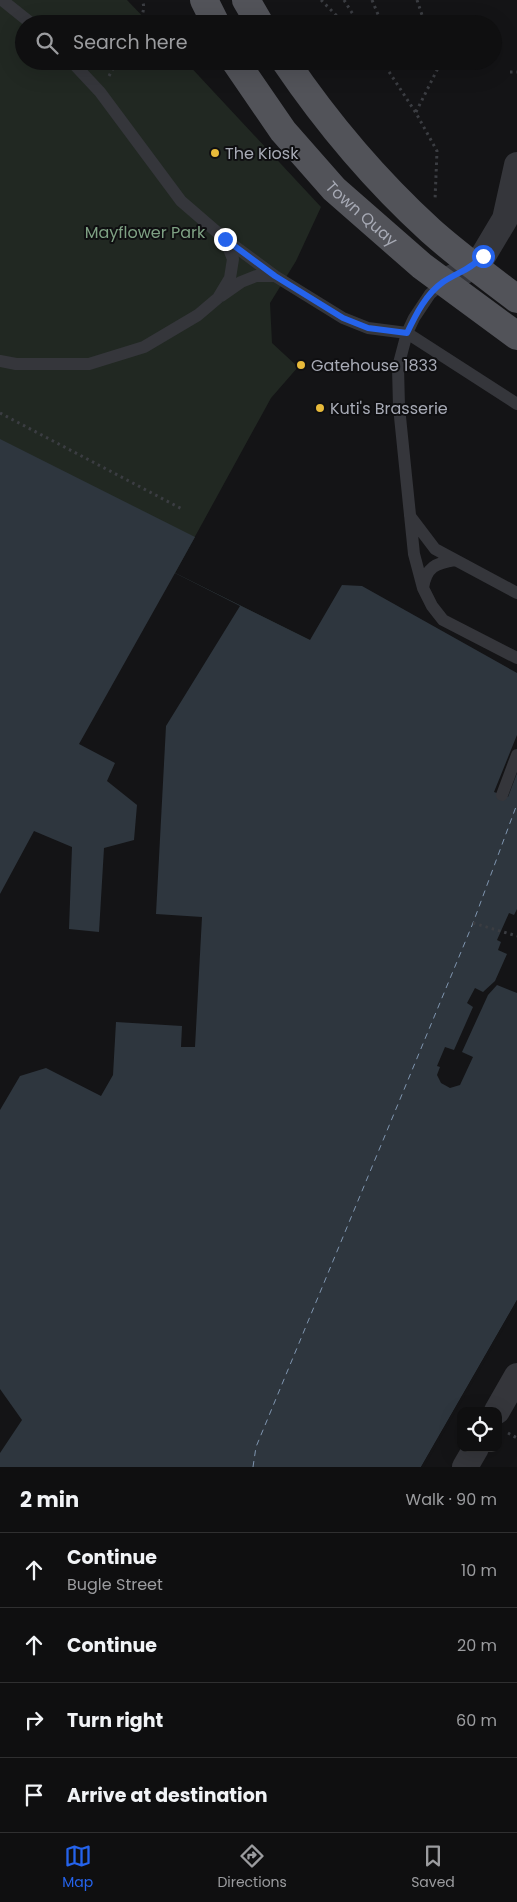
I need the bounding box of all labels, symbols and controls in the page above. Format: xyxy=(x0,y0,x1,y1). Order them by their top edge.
search box xyxy=(15,15,502,70)
icon: search xyxy=(33,29,61,57)
text: Search here xyxy=(73,29,187,56)
place label: The Kiosk xyxy=(225,142,299,165)
marker: The Kiosk xyxy=(209,147,221,159)
street label: Town Quay xyxy=(320,176,403,251)
park label: Mayflower Park xyxy=(85,221,206,244)
route end xyxy=(214,228,237,251)
route start xyxy=(472,245,495,268)
place label: Gatehouse 1833 xyxy=(311,354,437,377)
marker: Gatehouse 1833 xyxy=(295,359,307,371)
place label: Kuti's Brasserie xyxy=(330,397,448,420)
marker: Kuti's Brasserie xyxy=(314,402,326,414)
map controls xyxy=(457,1407,502,1452)
button: locate xyxy=(457,1407,502,1452)
text: 2 min xyxy=(20,1485,79,1514)
text: Walk · 90 m xyxy=(406,1488,497,1511)
text: Continue xyxy=(67,1544,157,1571)
icon: ahead xyxy=(20,1556,48,1584)
text: 10 m xyxy=(461,1559,497,1582)
text: Bugle Street xyxy=(67,1573,163,1596)
icon: ahead xyxy=(20,1631,48,1659)
text: Continue xyxy=(67,1632,157,1659)
text: 20 m xyxy=(457,1634,497,1657)
icon: right xyxy=(20,1706,48,1734)
text: Turn right xyxy=(67,1707,163,1734)
text: 60 m xyxy=(456,1709,497,1732)
icon: arrive xyxy=(20,1781,48,1809)
text: Arrive at destination xyxy=(67,1782,268,1809)
tab: Map xyxy=(62,1842,93,1893)
tab: Directions xyxy=(217,1842,287,1893)
tab: Saved xyxy=(411,1842,455,1893)

